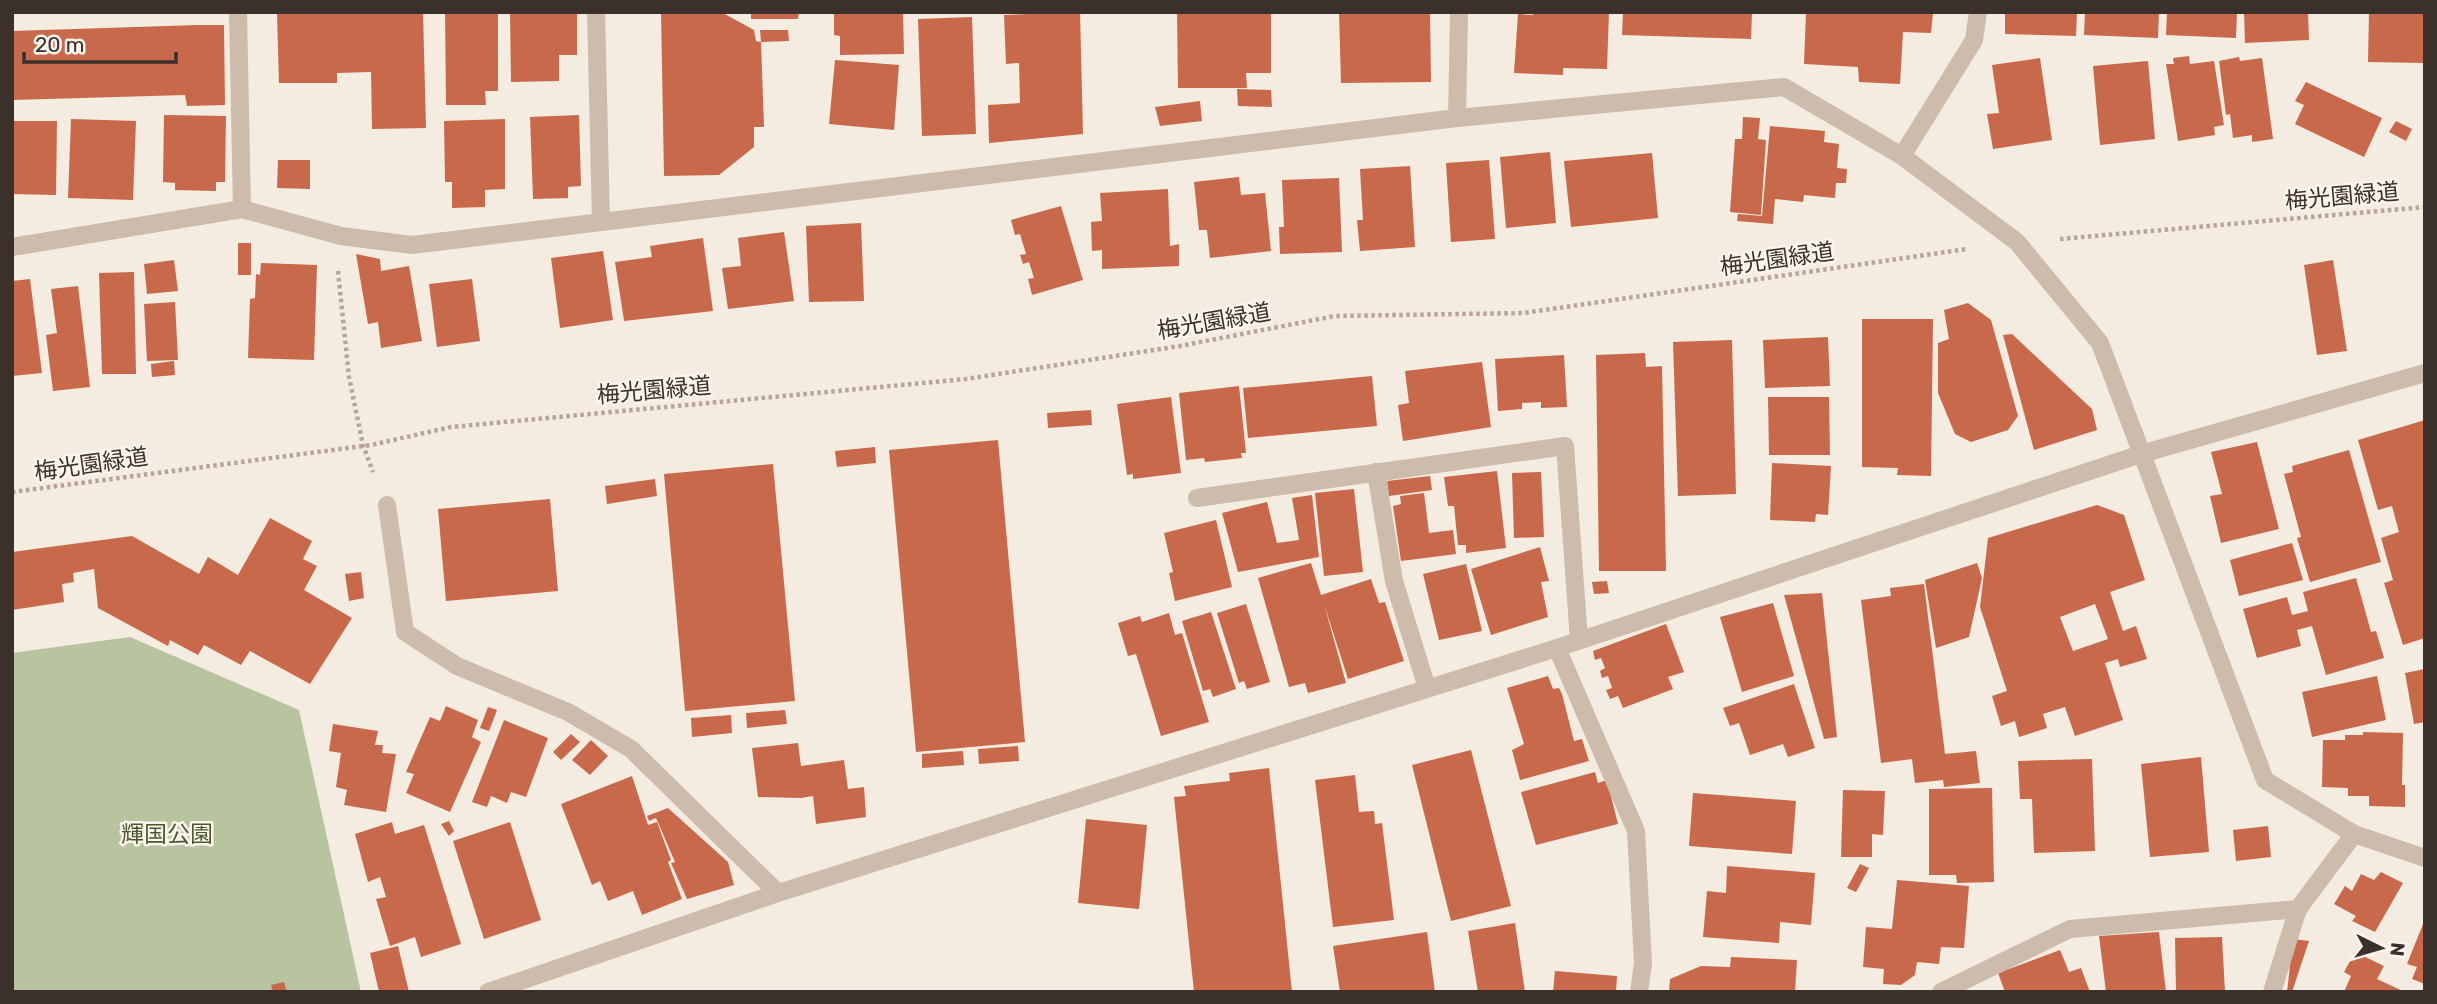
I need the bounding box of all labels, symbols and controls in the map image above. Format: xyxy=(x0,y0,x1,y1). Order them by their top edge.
scale bar xyxy=(24,21,177,65)
text: 20 m xyxy=(35,32,84,57)
street label: 梅光園緑道 xyxy=(2283,177,2401,215)
street label: 梅光園緑道 xyxy=(1718,237,1836,281)
street label: 梅光園緑道 xyxy=(1155,297,1273,345)
street label: 梅光園緑道 xyxy=(595,371,713,409)
street label: 梅光園緑道 xyxy=(32,442,150,486)
park label: 輝国公園 xyxy=(121,820,213,848)
north arrow xyxy=(2346,913,2416,983)
text: N xyxy=(2385,942,2409,957)

